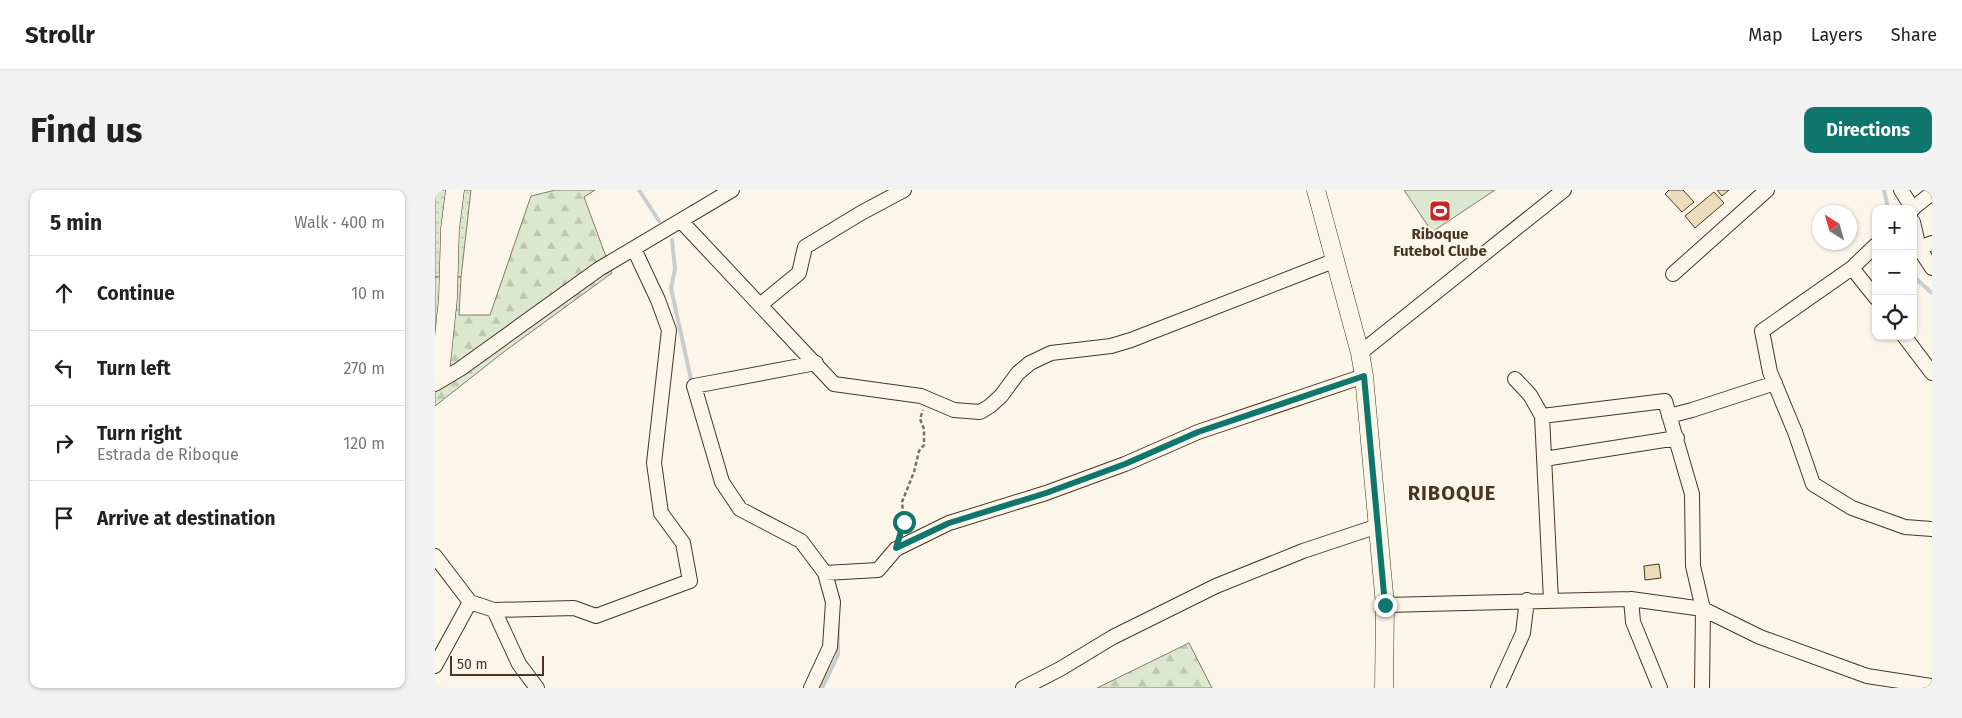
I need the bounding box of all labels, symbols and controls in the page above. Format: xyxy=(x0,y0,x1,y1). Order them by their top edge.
text: Strollr xyxy=(25,21,95,49)
text: Map xyxy=(1748,24,1783,46)
text: Layers xyxy=(1811,24,1863,46)
text: Share xyxy=(1891,24,1937,46)
button: Directions xyxy=(1804,107,1932,153)
text: Find us xyxy=(30,109,142,151)
sports icon: Riboque Futebol Clube xyxy=(1428,199,1452,223)
north arrow xyxy=(1812,205,1857,250)
map controls xyxy=(1872,205,1917,340)
button: + xyxy=(1872,205,1917,250)
text: 5 min xyxy=(50,210,102,236)
text: Walk · 400 m xyxy=(294,213,385,232)
place label: Riboque Futebol Clube xyxy=(1393,225,1487,260)
button: − xyxy=(1872,250,1917,295)
icon: ahead xyxy=(50,279,78,307)
text: Continue xyxy=(97,282,175,305)
text: 10 m xyxy=(351,284,385,303)
button: locate xyxy=(1872,295,1917,340)
icon: left xyxy=(50,354,78,382)
text: Turn left xyxy=(97,357,171,380)
text: 270 m xyxy=(343,359,385,378)
text: Turn right xyxy=(97,422,182,445)
icon: right xyxy=(50,429,78,457)
text: 120 m xyxy=(343,434,385,453)
text: Estrada de Riboque xyxy=(97,445,239,464)
district label: RIBOQUE xyxy=(1408,481,1496,505)
icon: arrive xyxy=(50,504,78,532)
text: Arrive at destination xyxy=(97,507,276,530)
route start xyxy=(893,511,916,534)
route end xyxy=(1374,594,1397,617)
scale bar xyxy=(450,653,544,676)
text: 50 m xyxy=(457,656,488,673)

